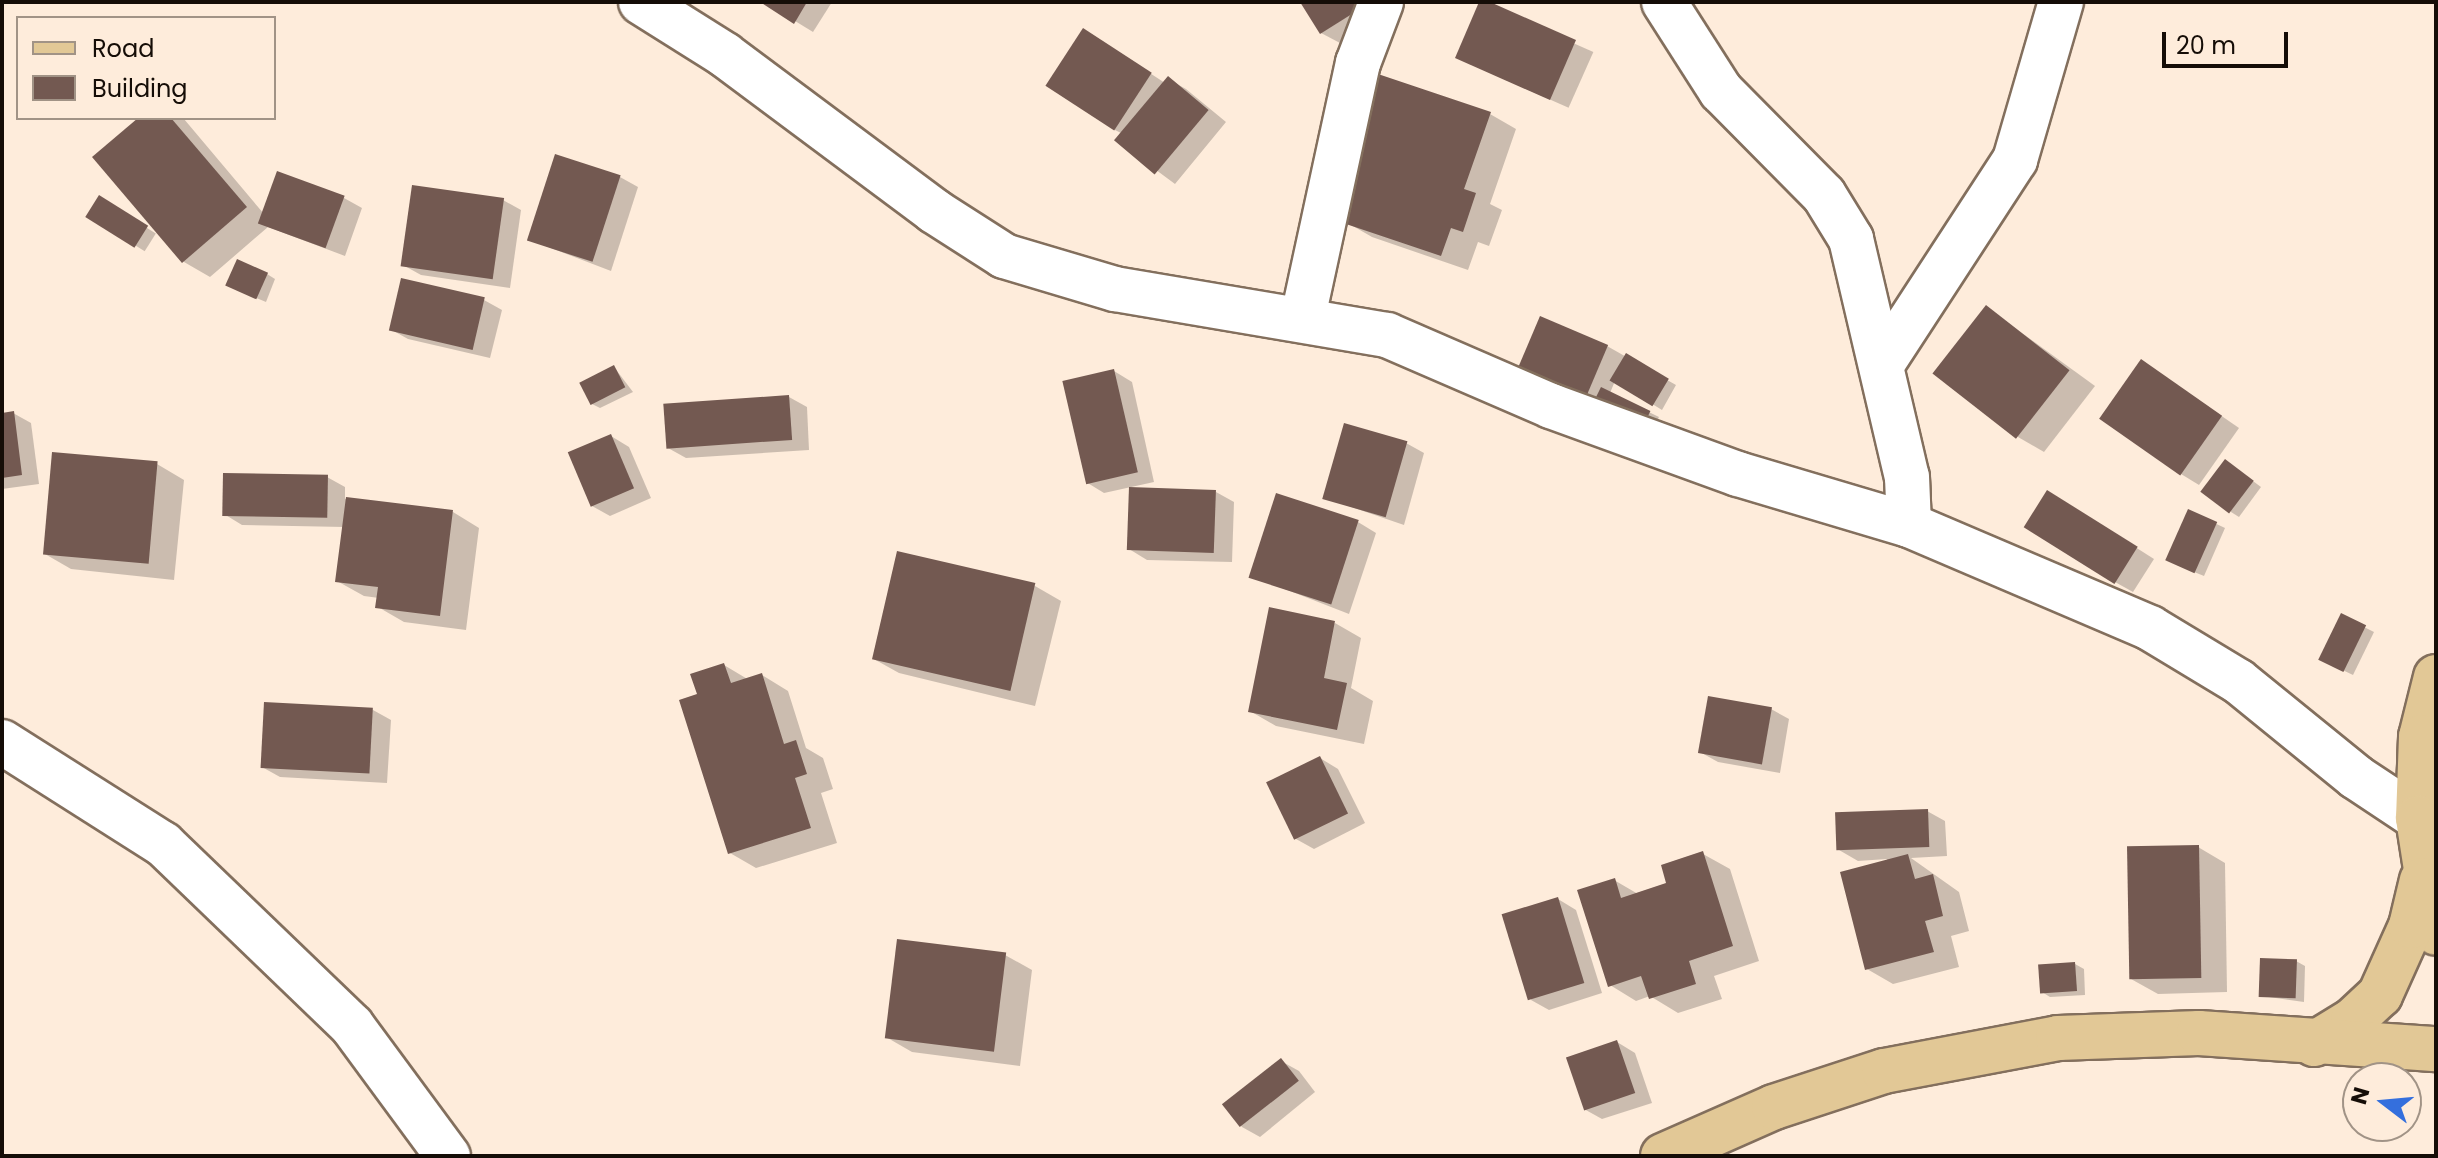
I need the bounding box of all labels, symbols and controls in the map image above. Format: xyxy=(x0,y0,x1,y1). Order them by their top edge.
legend xyxy=(16,16,276,120)
scale bar xyxy=(2166,16,2292,66)
text: 20 m xyxy=(2176,29,2236,62)
text: Road xyxy=(92,32,154,65)
text: Building xyxy=(92,72,188,105)
north arrow xyxy=(2342,1062,2422,1142)
text: N xyxy=(2343,1084,2378,1108)

